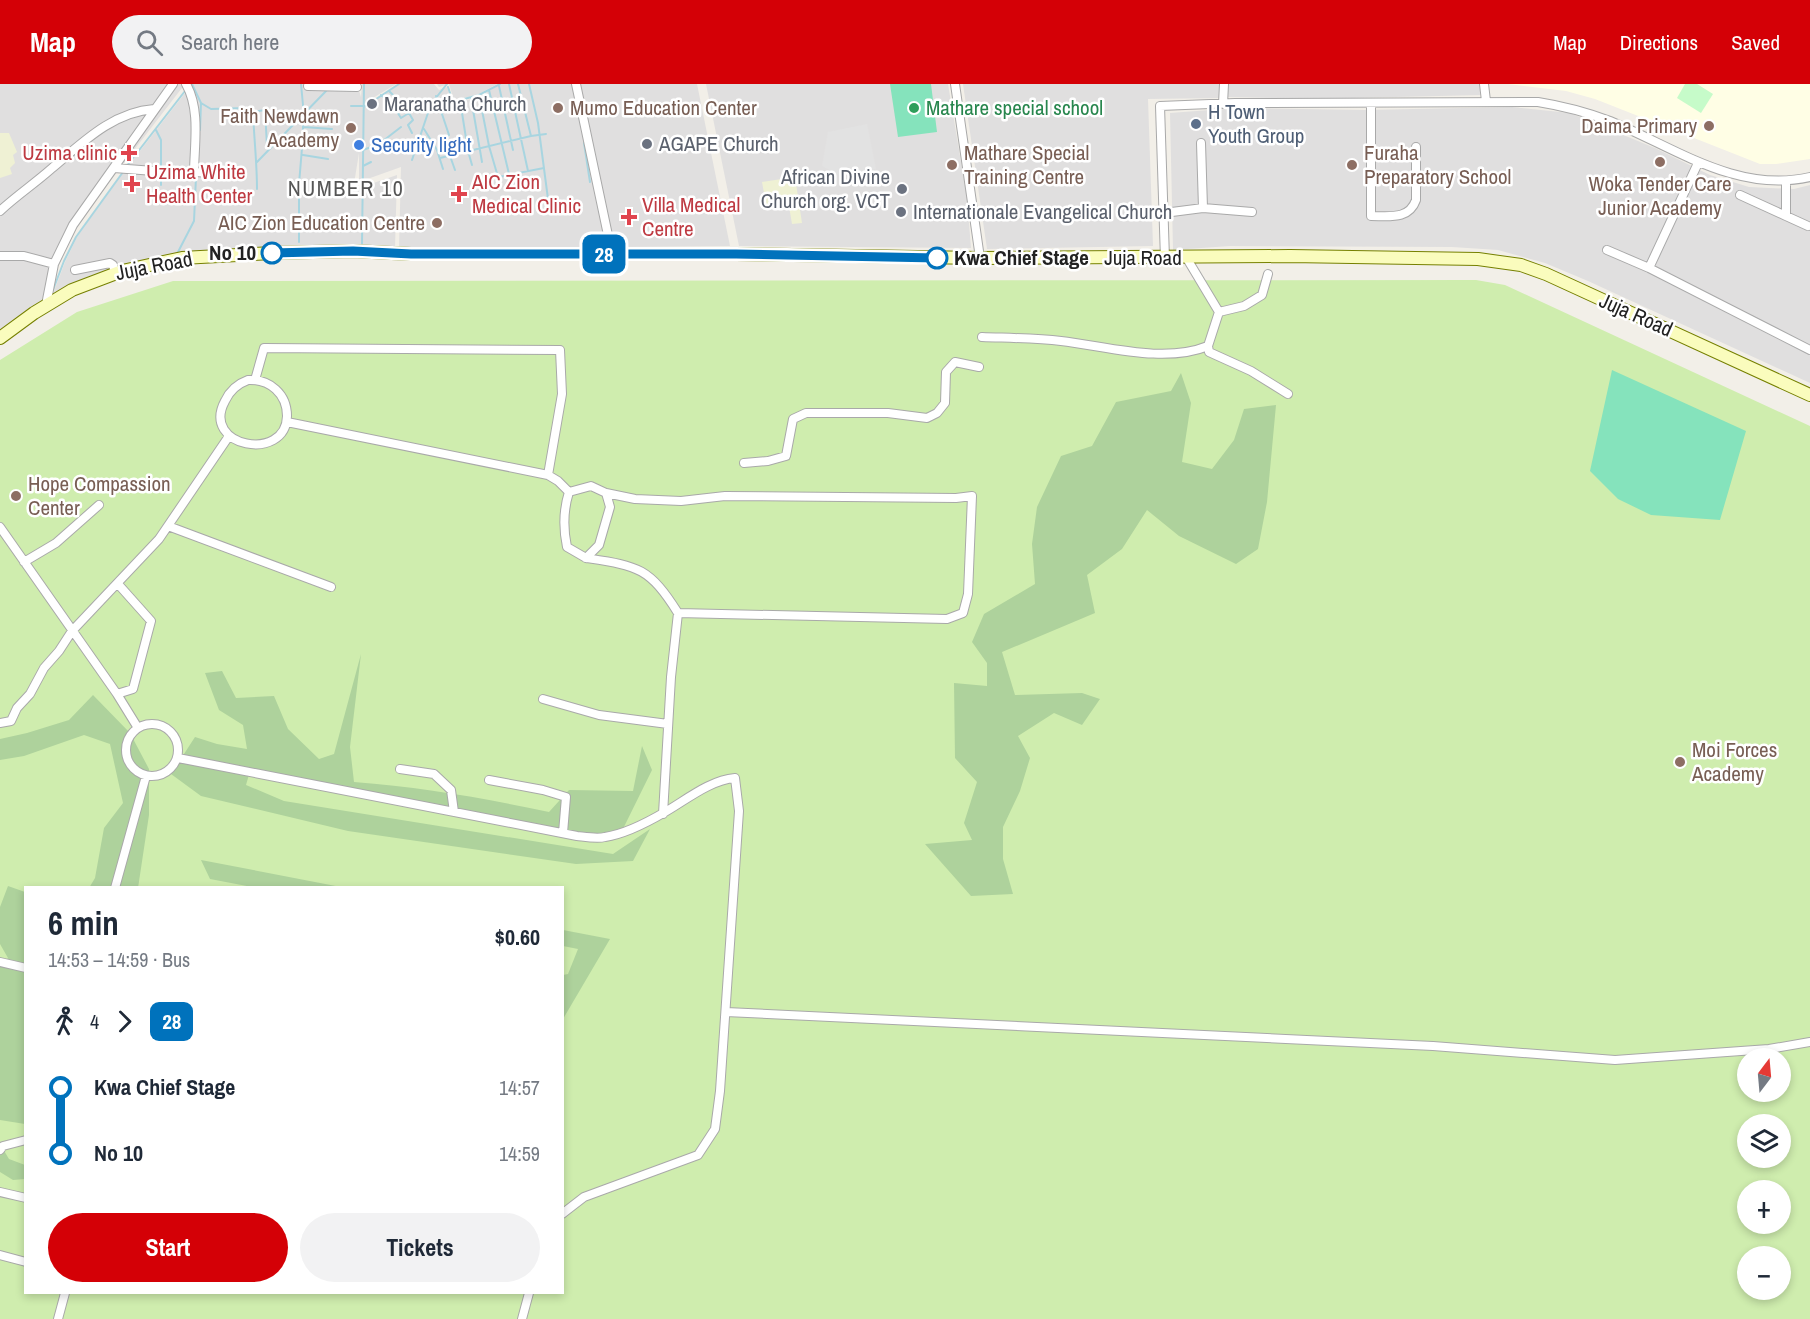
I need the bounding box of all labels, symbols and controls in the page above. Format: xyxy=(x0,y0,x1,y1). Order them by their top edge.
search box xyxy=(112,15,532,69)
text: Map xyxy=(30,23,76,61)
icon: search xyxy=(133,26,166,59)
text: Search here xyxy=(181,27,279,57)
text: Map xyxy=(1553,28,1587,57)
text: Directions xyxy=(1620,28,1698,57)
text: Saved xyxy=(1731,28,1780,57)
place label: Maranatha Church xyxy=(384,89,527,118)
place label: Mumo Education Center xyxy=(570,93,757,122)
place label: Mathare special school xyxy=(926,93,1103,122)
marker: Maranatha Church xyxy=(365,97,379,111)
place label: H Town Youth Group xyxy=(1208,97,1304,150)
place label: Faith Newdawn Academy xyxy=(220,101,339,154)
marker: Mumo Education Center xyxy=(551,101,565,115)
marker: Mathare special school xyxy=(907,101,921,115)
place label: Daima Primary xyxy=(1581,111,1697,140)
marker: H Town Youth Group xyxy=(1189,117,1203,131)
marker: Daima Primary xyxy=(1702,119,1716,133)
marker: Faith Newdawn Academy xyxy=(344,121,358,135)
place label: AGAPE Church xyxy=(658,129,779,158)
place label: Security light xyxy=(371,130,472,159)
marker: AGAPE Church xyxy=(640,137,654,151)
place label: Uzima clinic xyxy=(22,138,117,167)
marker: Security light xyxy=(352,138,366,152)
place label: Mathare Special Training Centre xyxy=(964,138,1089,191)
place label: Furaha Preparatory School xyxy=(1364,138,1511,191)
marker: Uzima clinic xyxy=(122,146,136,160)
marker: Woka Tender Care Junior Academy xyxy=(1653,155,1667,169)
place label: Uzima White Health Center xyxy=(146,157,253,210)
marker: Mathare Special Training Centre xyxy=(945,158,959,172)
marker: Furaha Preparatory School xyxy=(1345,158,1359,172)
place label: African Divine Church org. VCT xyxy=(761,162,890,215)
place label: AIC Zion Medical Clinic xyxy=(471,167,581,220)
place label: Woka Tender Care Junior Academy xyxy=(1589,169,1731,222)
district label: NUMBER 10 xyxy=(288,173,404,203)
marker: Uzima White Health Center xyxy=(123,175,141,193)
marker: African Divine Church org. VCT xyxy=(895,182,909,196)
marker: AIC Zion Medical Clinic xyxy=(450,185,468,203)
place label: Villa Medical Centre xyxy=(642,190,740,243)
place label: Internationale Evangelical Church xyxy=(913,197,1172,226)
marker: Internationale Evangelical Church xyxy=(894,205,908,219)
place label: AIC Zion Education Centre xyxy=(217,208,425,237)
marker: Villa Medical Centre xyxy=(620,208,638,226)
marker: AIC Zion Education Centre xyxy=(430,216,444,230)
line badge: 28 xyxy=(577,234,631,274)
place label: No 10 xyxy=(209,238,256,267)
text: 28 xyxy=(594,240,614,269)
marker: No 10 xyxy=(261,242,283,264)
place label: Kwa Chief Stage xyxy=(954,243,1089,272)
street label: Juja Road xyxy=(1104,243,1182,272)
street label: Juja Road xyxy=(113,244,195,287)
marker: Kwa Chief Stage xyxy=(926,247,948,269)
street label: Juja Road xyxy=(1595,286,1678,344)
place label: Hope Compassion Center xyxy=(28,469,171,522)
marker: Hope Compassion Center xyxy=(9,489,23,503)
place label: Moi Forces Academy xyxy=(1691,735,1777,788)
marker: Moi Forces Academy xyxy=(1673,755,1687,769)
text: 6 min xyxy=(48,901,119,945)
text: $0.60 xyxy=(495,922,540,952)
text: 14:53 – 14:59 · Bus xyxy=(48,946,190,973)
icon: walk xyxy=(48,1005,81,1038)
icon: forward xyxy=(108,1005,141,1038)
text: 28 xyxy=(162,1007,181,1036)
text: 4 xyxy=(90,1008,99,1035)
north arrow xyxy=(1737,1048,1791,1102)
map controls xyxy=(1737,1048,1791,1300)
text: Kwa Chief Stage xyxy=(94,1072,235,1102)
text: 14:57 xyxy=(499,1074,540,1101)
button: layers xyxy=(1737,1114,1791,1168)
text: No 10 xyxy=(94,1138,143,1168)
text: 14:59 xyxy=(499,1140,540,1167)
button: + xyxy=(1737,1180,1791,1234)
button: Start xyxy=(48,1213,288,1282)
button: Tickets xyxy=(300,1213,540,1282)
button: − xyxy=(1737,1246,1791,1300)

